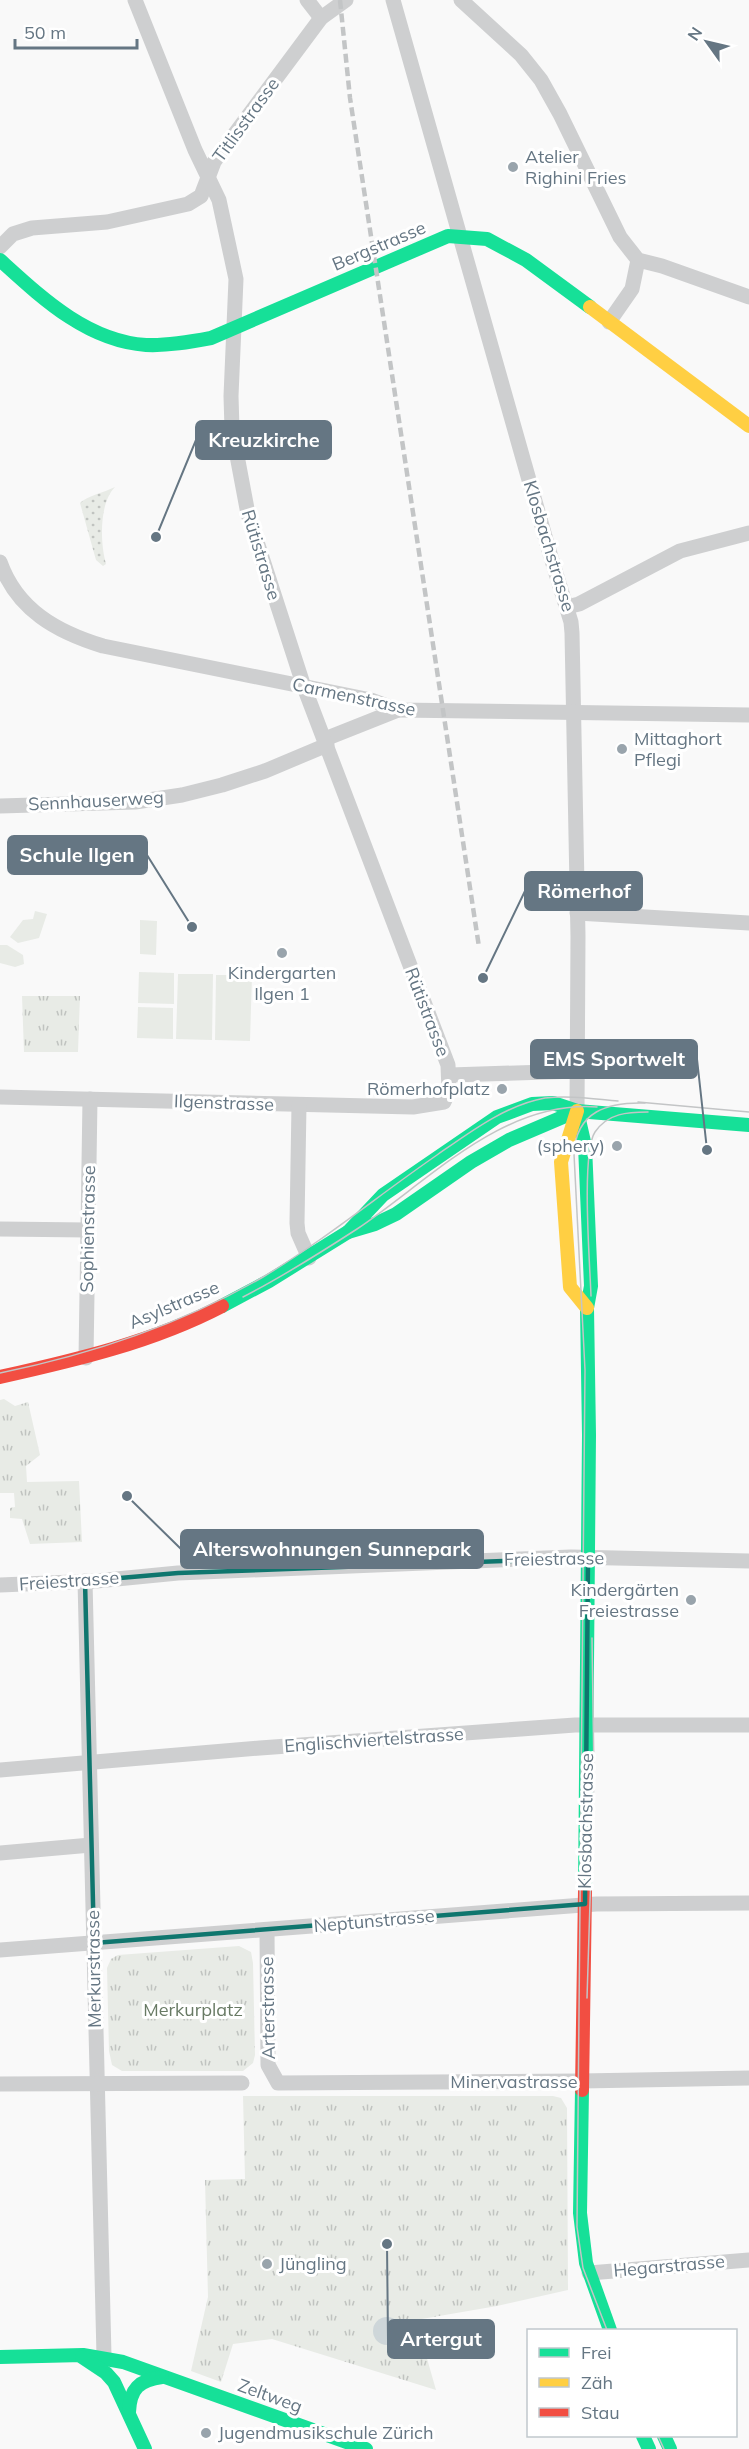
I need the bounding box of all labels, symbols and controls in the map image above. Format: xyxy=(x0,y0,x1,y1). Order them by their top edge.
scale bar xyxy=(15,12,136,50)
north arrow xyxy=(677,12,737,72)
text: 50 m xyxy=(24,21,66,44)
text: N xyxy=(683,23,706,44)
street label: Titlisstrasse xyxy=(207,73,284,167)
place label: Atelier Righini Fries xyxy=(525,145,627,189)
marker: Atelier Righini Fries xyxy=(506,160,520,174)
street label: Bergstrasse xyxy=(329,216,429,276)
callout: Kreuzkirche xyxy=(196,421,331,459)
text: Kreuzkirche xyxy=(208,427,320,452)
street label: Klosbachstrasse xyxy=(519,477,580,614)
street label: Rütistrasse xyxy=(237,507,286,603)
street label: Carmenstrasse xyxy=(290,672,418,721)
place label: Mittaghort Pflegi xyxy=(634,727,722,771)
marker: Mittaghort Pflegi xyxy=(615,742,629,756)
street label: Sennhauserweg xyxy=(28,785,164,816)
callout: Schule Ilgen xyxy=(8,836,147,874)
text: Schule Ilgen xyxy=(20,842,134,867)
callout: Römerhof xyxy=(525,872,642,910)
text: Römerhof xyxy=(537,878,631,903)
marker: Kindergarten Ilgen 1 xyxy=(275,946,289,960)
place label: Kindergarten Ilgen 1 xyxy=(228,961,336,1005)
street label: Rütistrasse xyxy=(400,964,455,1060)
callout: EMS Sportwelt xyxy=(531,1040,697,1078)
text: EMS Sportwelt xyxy=(543,1046,686,1071)
place label: Römerhofplatz xyxy=(367,1077,490,1100)
marker: Römerhofplatz xyxy=(495,1082,509,1096)
street label: Ilgenstrasse xyxy=(174,1089,274,1116)
place label: (sphery) xyxy=(537,1134,605,1157)
marker: (sphery) xyxy=(610,1139,624,1153)
street label: Sophienstrasse xyxy=(75,1165,100,1293)
street label: Asylstrasse xyxy=(125,1275,222,1334)
callout: Alterswohnungen Sunnepark xyxy=(181,1530,483,1568)
text: Alterswohnungen Sunnepark xyxy=(193,1536,472,1561)
street label: Freiestrasse xyxy=(504,1546,604,1571)
street label: Freiestrasse xyxy=(18,1566,120,1595)
place label: Kindergärten Freiestrasse xyxy=(571,1578,679,1622)
marker: Kindergärten Freiestrasse xyxy=(684,1593,698,1607)
street label: Englischviertelstrasse xyxy=(283,1722,464,1757)
street label: Klosbachstrasse xyxy=(573,1753,598,1889)
street label: Neptunstrasse xyxy=(313,1904,435,1937)
street label: Merkurstrasse xyxy=(81,1910,106,2028)
street label: Arterstrasse xyxy=(255,1956,280,2060)
park label: Merkurplatz xyxy=(143,1998,243,2021)
street label: Minervastrasse xyxy=(450,2070,578,2093)
street label: Hegarstrasse xyxy=(612,2249,726,2282)
place label: Jüngling xyxy=(279,2252,347,2275)
marker: Jüngling xyxy=(260,2257,274,2271)
callout: Artergut xyxy=(388,2320,494,2358)
text: Artergut xyxy=(400,2326,482,2351)
legend xyxy=(527,2329,737,2437)
text: Frei xyxy=(581,2341,611,2364)
text: Zäh xyxy=(581,2371,613,2394)
street label: Zeltweg xyxy=(235,2373,306,2418)
text: Stau xyxy=(581,2401,620,2424)
place label: Jugendmusikschule Zürich xyxy=(218,2421,434,2444)
marker: Jugendmusikschule Zürich xyxy=(199,2426,213,2440)

